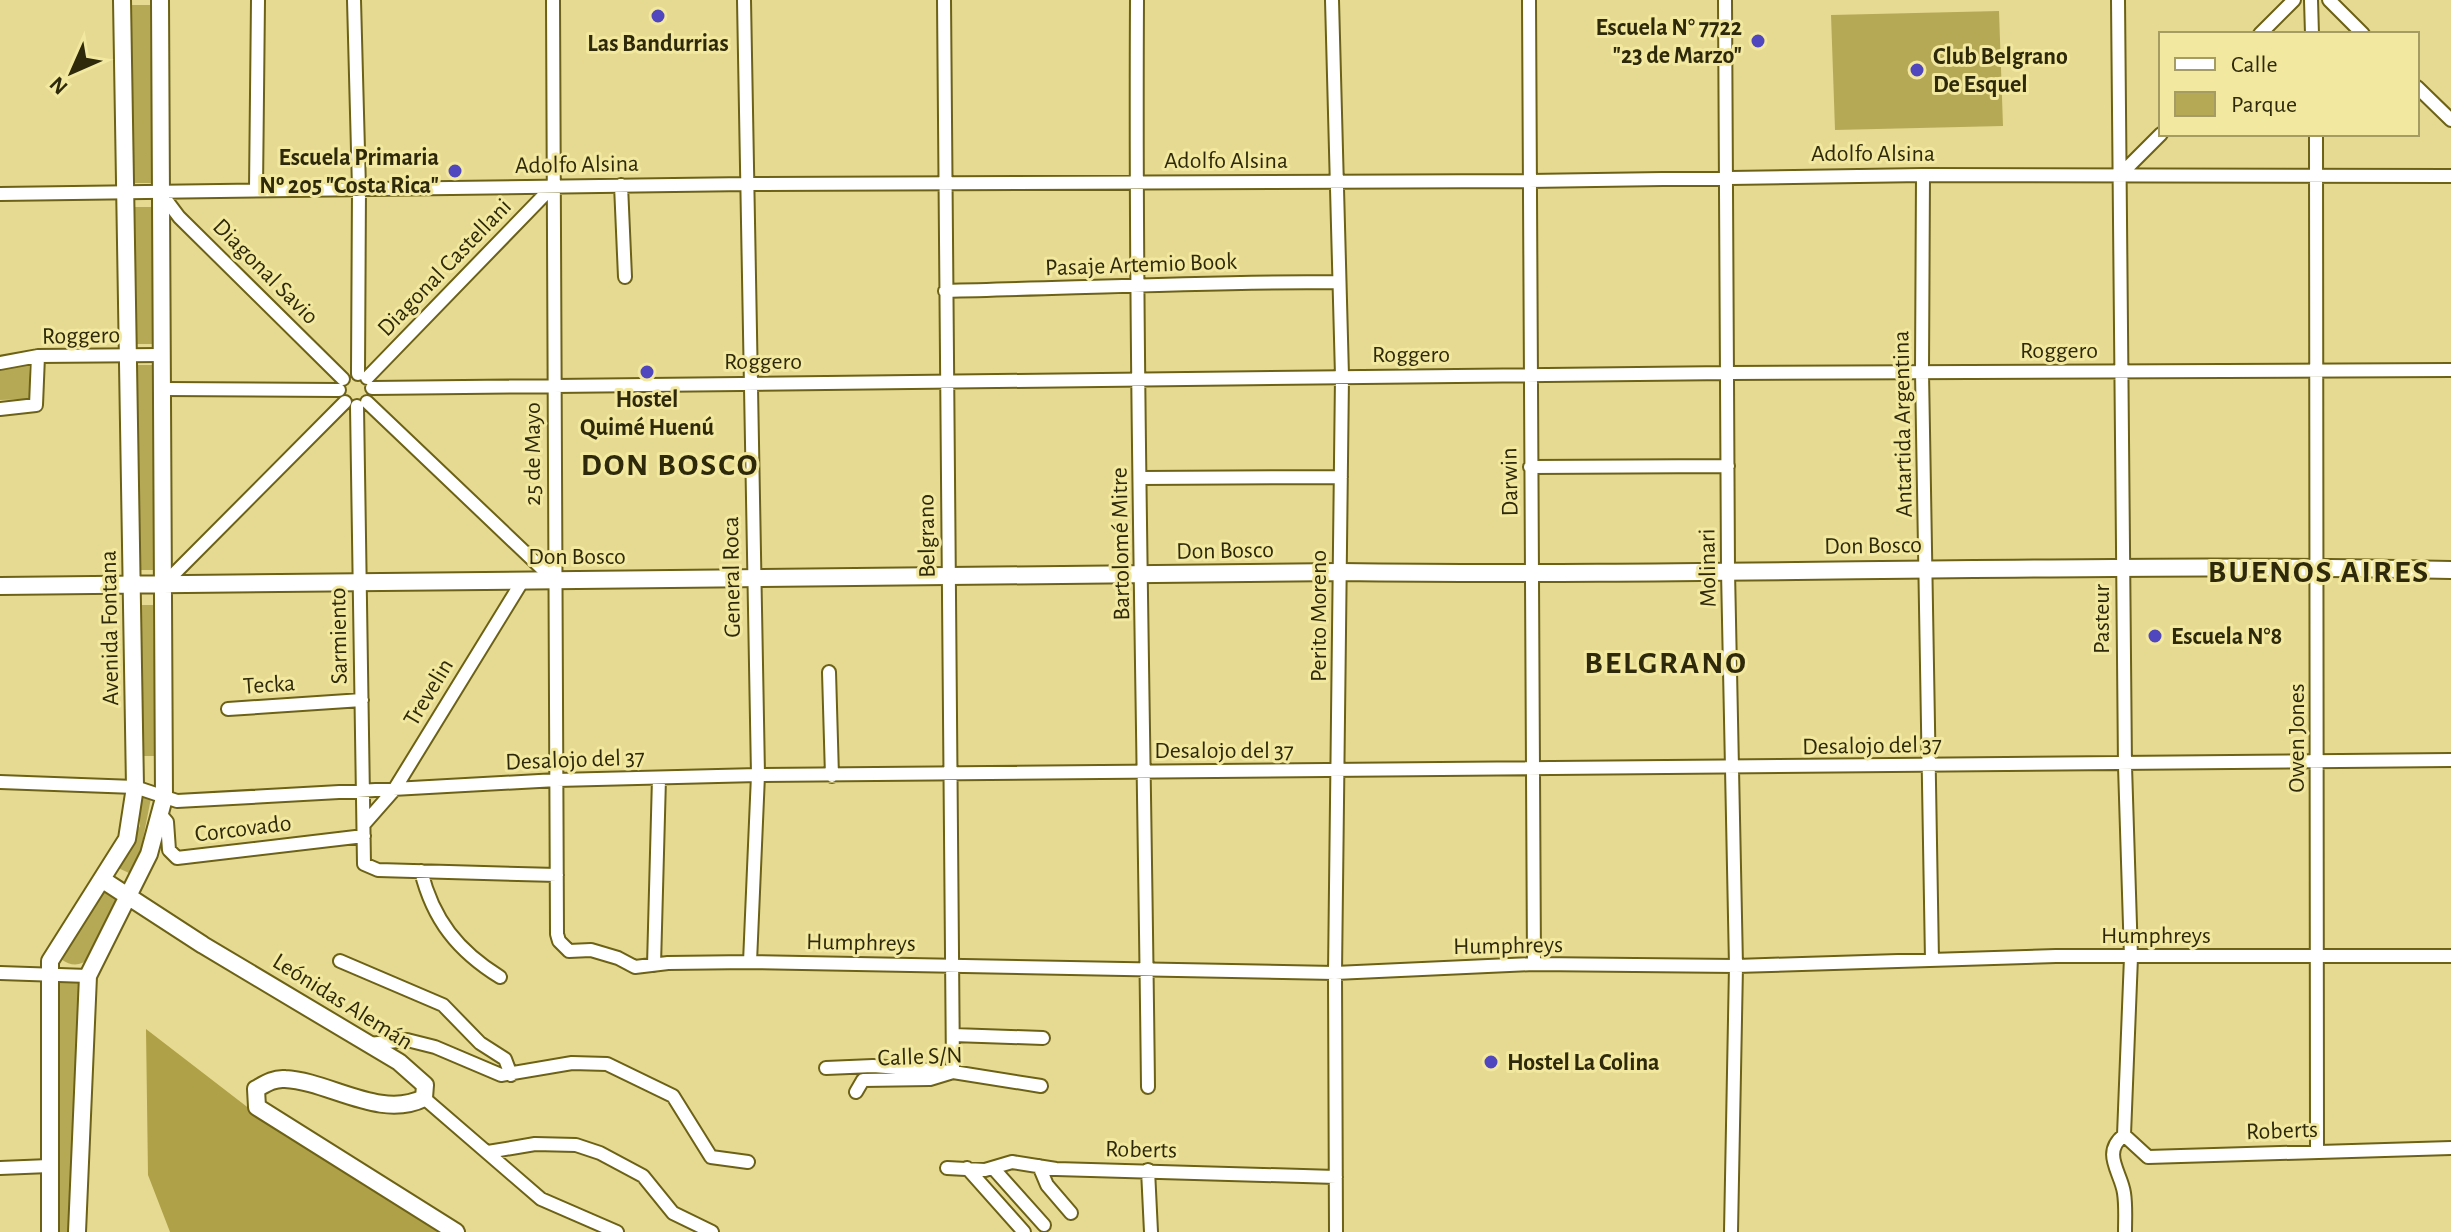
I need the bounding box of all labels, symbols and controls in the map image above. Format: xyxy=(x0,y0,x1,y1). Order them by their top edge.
marker: Las Bandurrias xyxy=(649,7,667,25)
place label: Escuela N° 7722 "23 de Marzo" xyxy=(1595,16,1742,68)
north arrow xyxy=(32,32,112,112)
place label: Las Bandurrias xyxy=(587,32,729,56)
marker: Escuela N° 7722 "23 de Marzo" xyxy=(1749,32,1767,50)
legend xyxy=(2159,32,2419,136)
place label: Club Belgrano De Esquel xyxy=(1933,45,2068,97)
text: Calle xyxy=(2231,53,2278,77)
marker: Club Belgrano De Esquel xyxy=(1908,61,1926,79)
text: N xyxy=(45,72,72,99)
text: Parque xyxy=(2231,93,2297,117)
street label: Adolfo Alsina xyxy=(1811,142,1935,166)
place label: Escuela Primaria Nº 205 "Costa Rica" xyxy=(259,146,439,198)
street label: Adolfo Alsina xyxy=(1164,149,1288,173)
street label: Adolfo Alsina xyxy=(515,152,639,178)
marker: Escuela Primaria Nº 205 "Costa Rica" xyxy=(446,162,464,180)
street label: Diagonal Castellani xyxy=(373,194,516,341)
street label: Diagonal Savio xyxy=(208,214,323,329)
street label: Pasaje Artemio Book xyxy=(1045,250,1237,280)
street label: Roggero xyxy=(42,323,120,349)
street label: Antartida Argentina xyxy=(1889,330,1917,518)
street label: Roggero xyxy=(2020,339,2098,363)
street label: Roggero xyxy=(1372,343,1450,367)
street label: Roggero xyxy=(724,350,802,374)
marker: Hostel Quimé Huenú xyxy=(638,363,656,381)
place label: Hostel Quimé Huenú xyxy=(580,388,715,440)
street label: 25 de Mayo xyxy=(521,402,545,506)
street label: Darwin xyxy=(1497,447,1523,517)
district label: DON BOSCO xyxy=(581,449,759,481)
street label: Bartolomé Mitre xyxy=(1108,467,1134,621)
street label: Belgrano xyxy=(914,494,940,578)
street label: General Roca xyxy=(719,516,745,638)
street label: Molinari xyxy=(1695,528,1721,608)
street label: Don Bosco xyxy=(1824,533,1922,559)
street label: Don Bosco xyxy=(1176,538,1274,564)
street label: Don Bosco xyxy=(528,545,626,569)
street label: Avenida Fontana xyxy=(97,550,123,706)
street label: Perito Moreno xyxy=(1307,550,1331,682)
district label: BUENOS AIRES xyxy=(2208,556,2430,588)
street label: Pasteur xyxy=(2090,584,2114,654)
street label: Sarmiento xyxy=(326,587,352,685)
place label: Escuela N°8 xyxy=(2171,625,2282,649)
marker: Escuela N°8 xyxy=(2146,627,2164,645)
district label: BELGRANO xyxy=(1584,647,1748,679)
street label: Trevelin xyxy=(400,655,458,730)
street label: Tecka xyxy=(242,671,296,699)
street label: Owen Jones xyxy=(2285,683,2309,793)
street label: Desalojo del 37 xyxy=(1802,733,1942,759)
street label: Desalojo del 37 xyxy=(1154,739,1294,763)
street label: Desalojo del 37 xyxy=(505,746,645,774)
street label: Corcovado xyxy=(194,811,293,847)
street label: Humphreys xyxy=(2101,924,2211,948)
street label: Humphreys xyxy=(806,930,916,956)
street label: Humphreys xyxy=(1453,933,1563,959)
street label: Leónidas Alemán xyxy=(268,949,417,1054)
street label: Calle S/N xyxy=(877,1044,963,1070)
place label: Hostel La Colina xyxy=(1507,1051,1660,1075)
marker: Hostel La Colina xyxy=(1482,1053,1500,1071)
street label: Roberts xyxy=(2246,1118,2318,1144)
street label: Roberts xyxy=(1105,1137,1177,1163)

